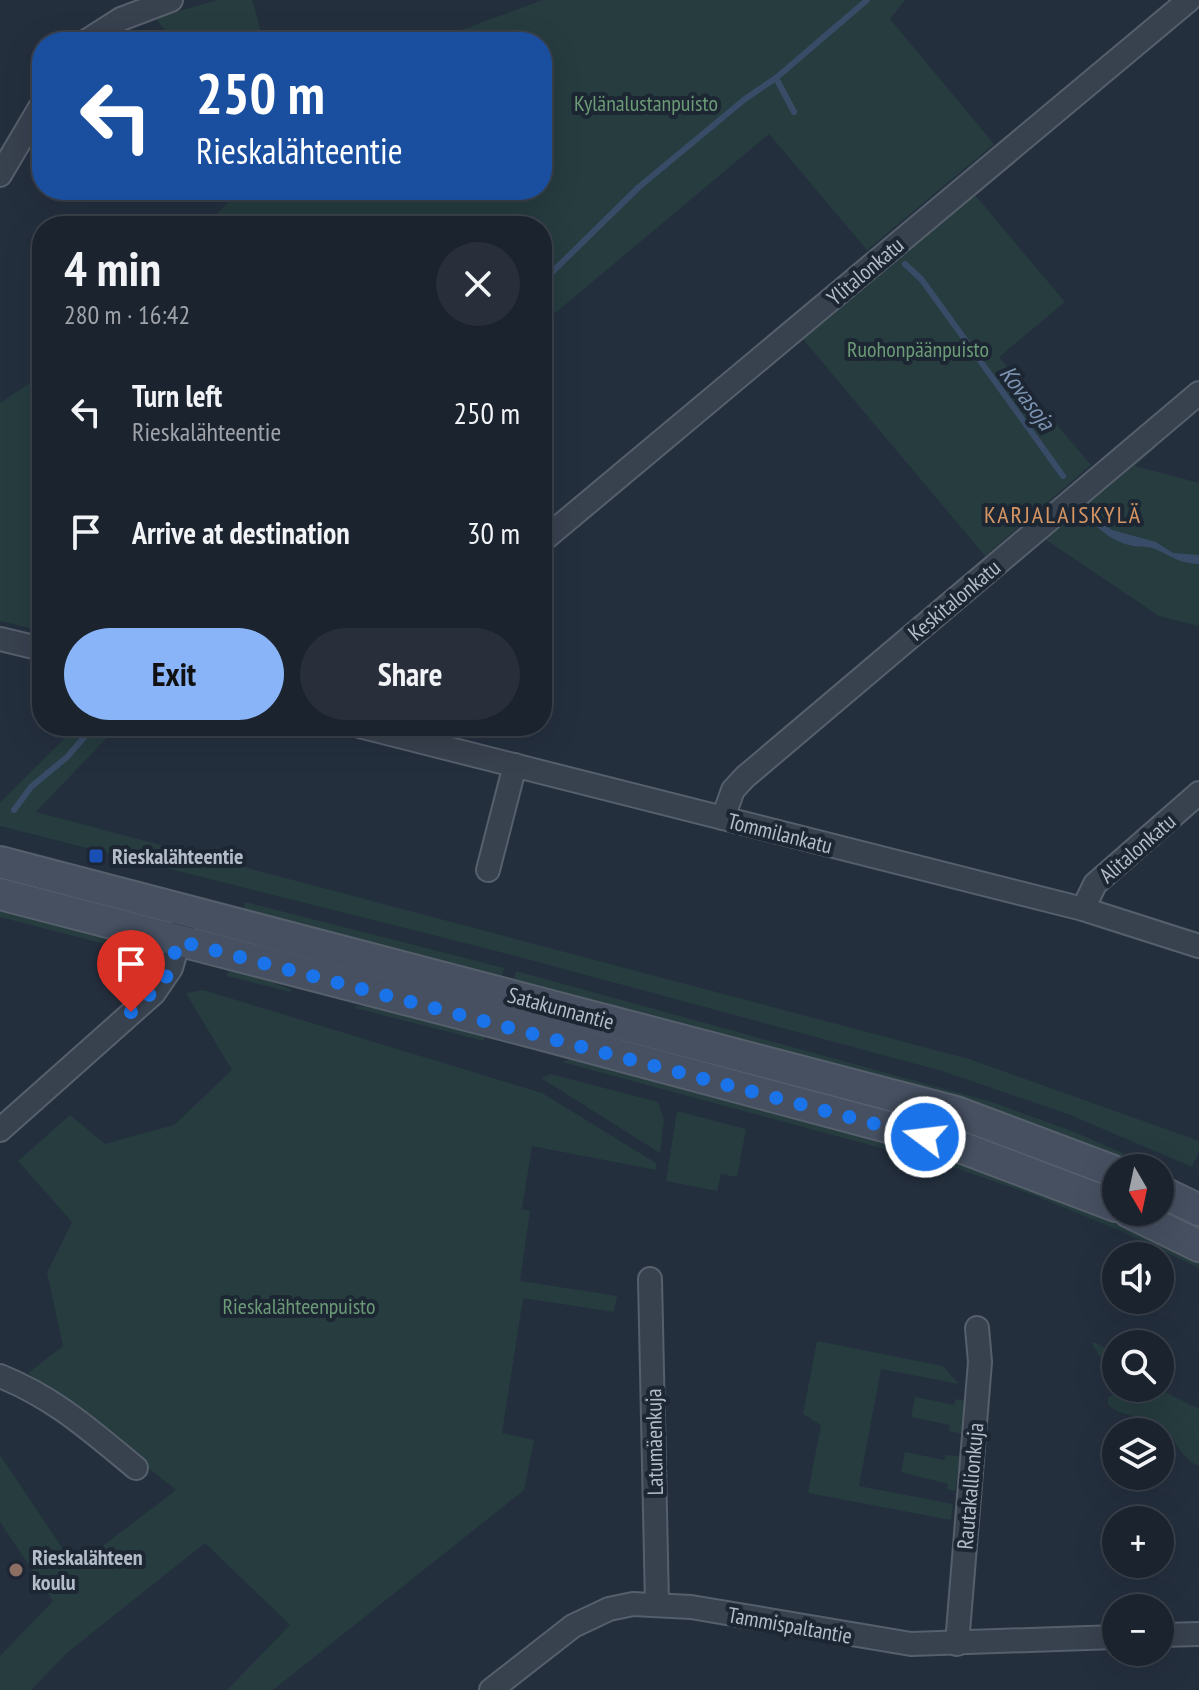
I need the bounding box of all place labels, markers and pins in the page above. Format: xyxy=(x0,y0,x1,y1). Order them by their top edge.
place label: Rieskalähteentie xyxy=(112,842,243,870)
marker: Rieskalähteentie xyxy=(87,847,105,865)
pin xyxy=(97,930,165,1012)
place label: Rieskalähteen koulu xyxy=(32,1543,143,1596)
marker: Rieskalähteen koulu xyxy=(7,1561,25,1579)

